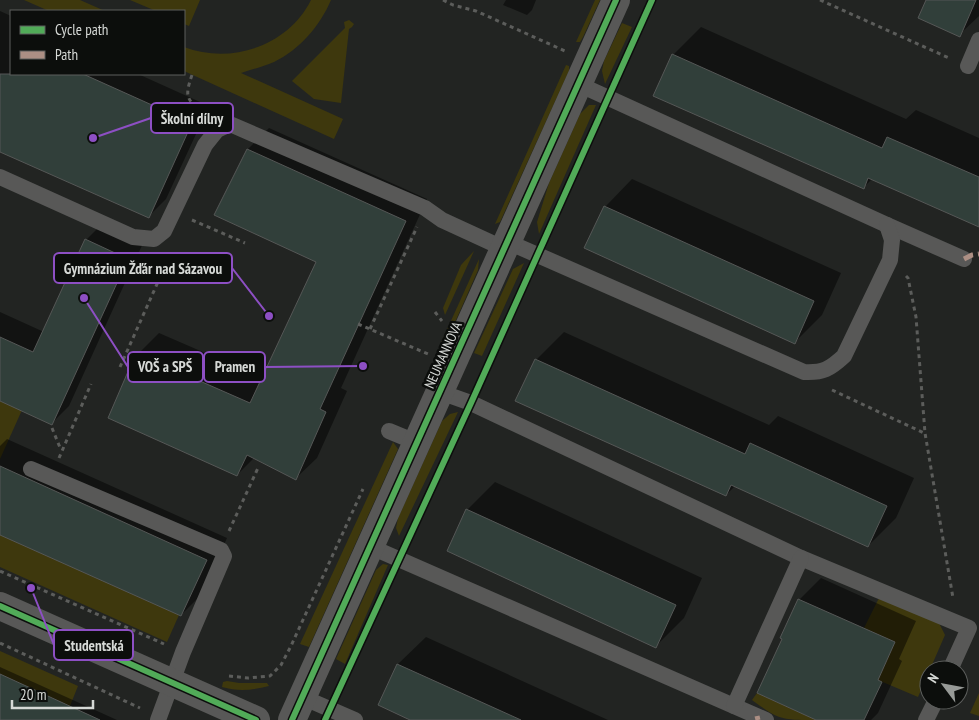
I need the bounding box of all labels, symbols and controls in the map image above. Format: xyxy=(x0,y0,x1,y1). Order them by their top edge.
legend xyxy=(10,10,185,75)
text: Cycle path xyxy=(55,20,108,39)
text: Path xyxy=(55,45,78,64)
callout: Školní dílny xyxy=(151,103,233,133)
text: Školní dílny xyxy=(161,109,224,128)
callout: Gymnázium Žďár nad Sázavou xyxy=(54,253,232,283)
text: Gymnázium Žďár nad Sázavou xyxy=(64,259,222,278)
street label: NEUMANNOVA xyxy=(420,318,466,391)
callout: VOŠ a SPŠ xyxy=(128,352,203,382)
callout: Pramen xyxy=(204,352,265,382)
text: VOŠ a SPŠ xyxy=(137,357,193,376)
text: Pramen xyxy=(215,357,256,376)
callout: Studentská xyxy=(54,630,133,660)
text: Studentská xyxy=(64,636,124,655)
north arrow xyxy=(919,660,969,710)
text: N xyxy=(923,670,943,686)
scale bar xyxy=(12,678,94,710)
text: 20 m xyxy=(20,685,46,704)

